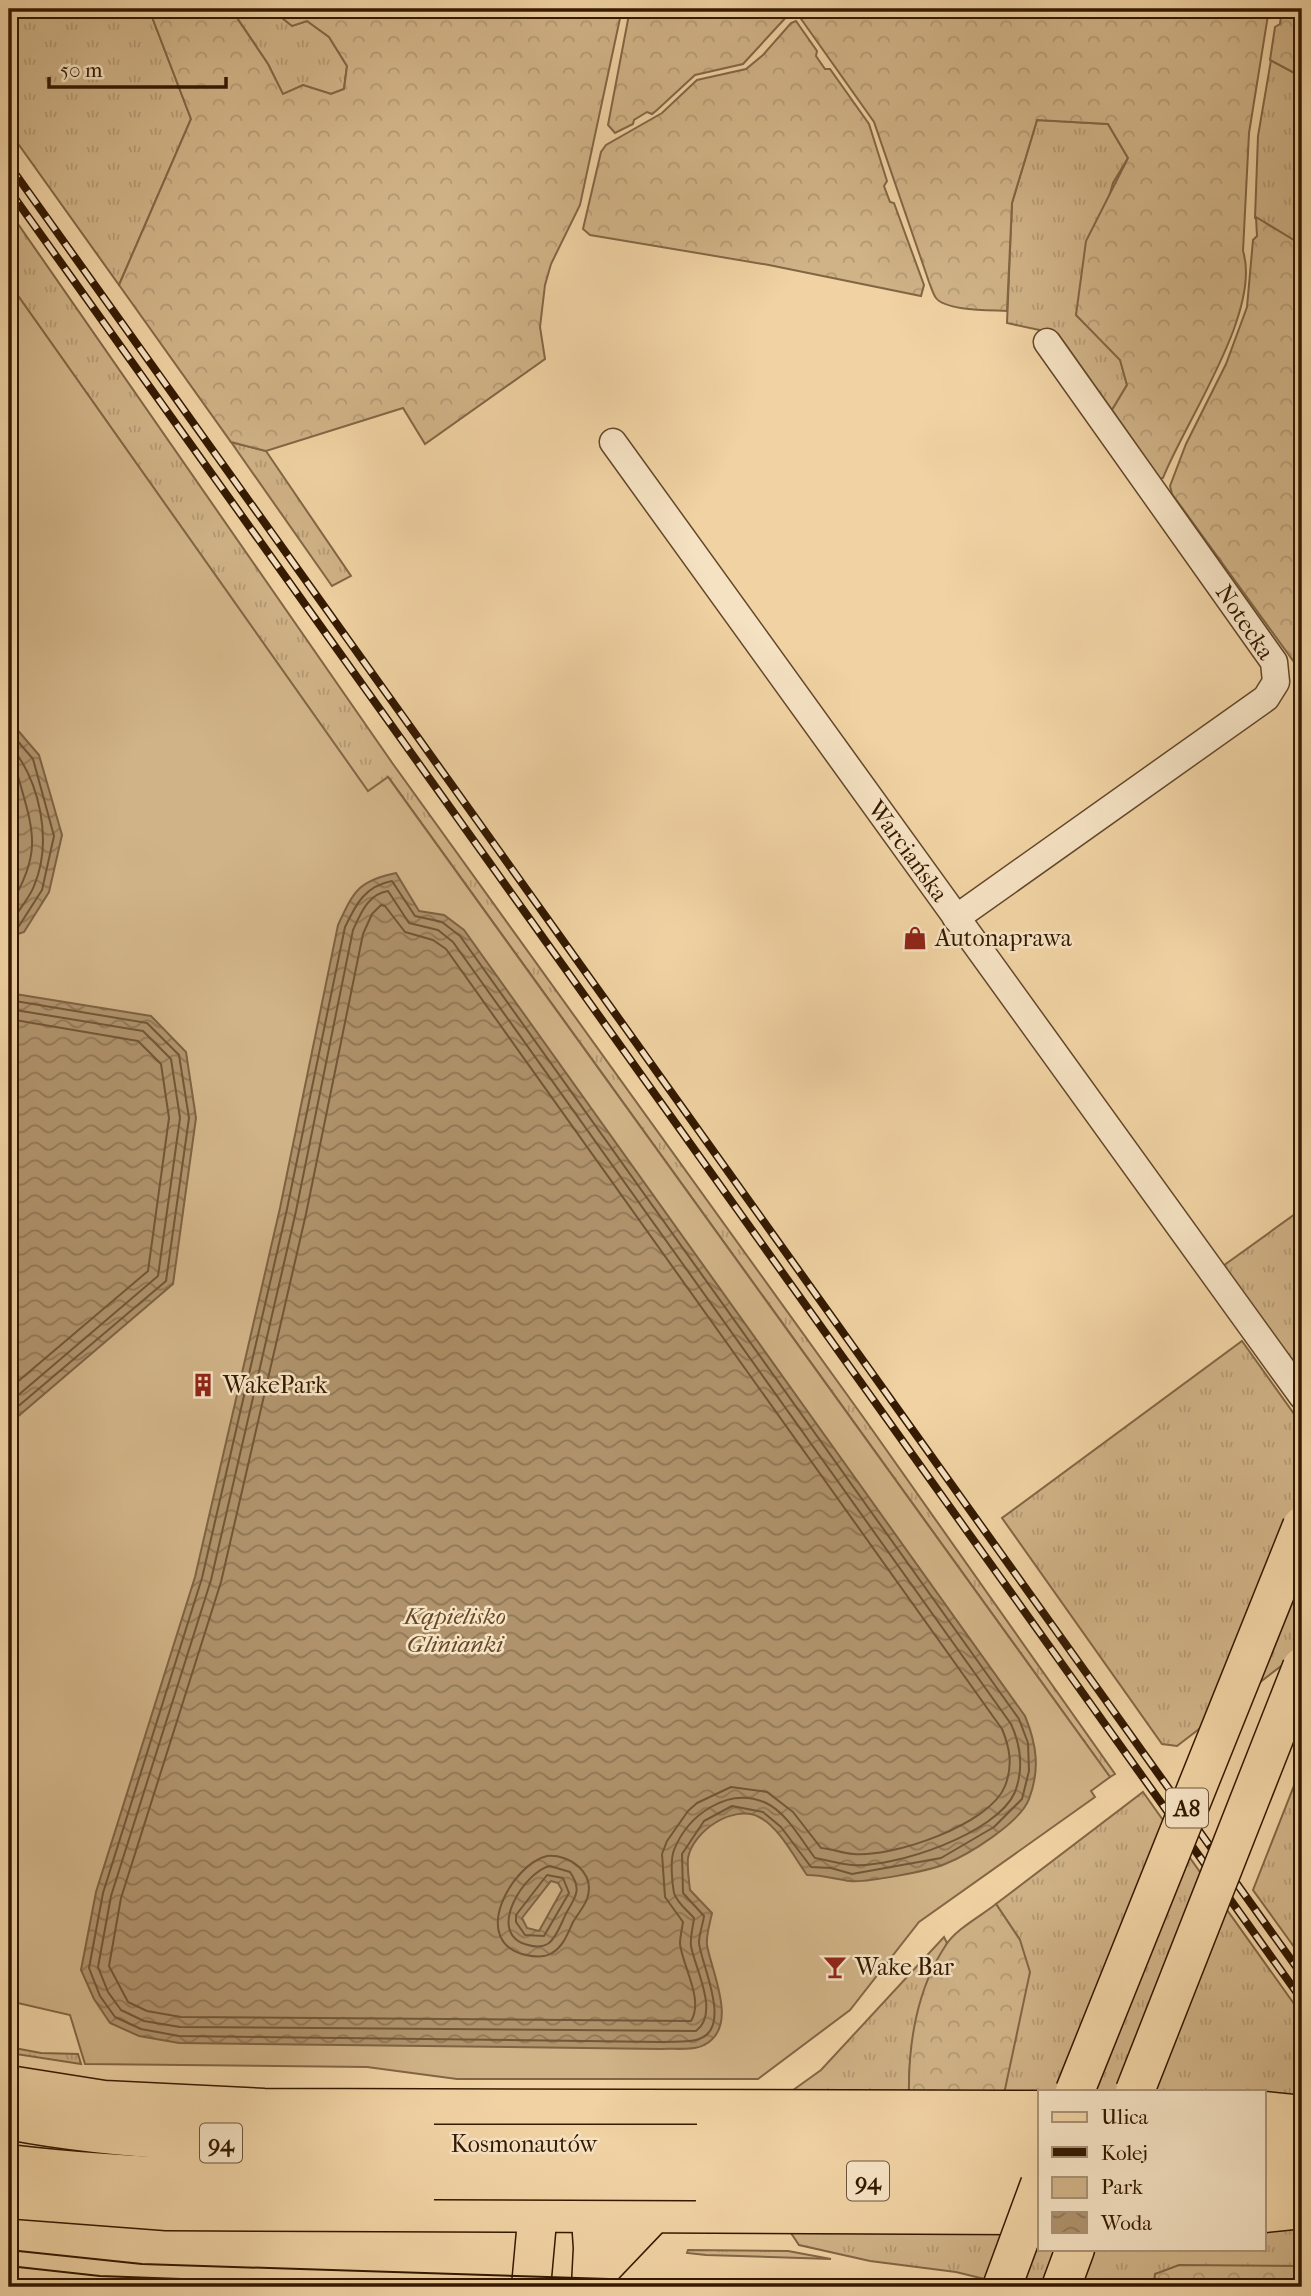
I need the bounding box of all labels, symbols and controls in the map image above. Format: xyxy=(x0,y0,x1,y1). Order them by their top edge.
scale bar xyxy=(49,46,226,90)
text: 50 m xyxy=(60,58,103,82)
street label: Notecka xyxy=(1210,579,1281,665)
street label: Warciańska xyxy=(861,794,955,908)
shop icon: Autonaprawa xyxy=(901,924,929,952)
place label: Autonaprawa xyxy=(934,924,1073,952)
building icon: WakePark xyxy=(189,1371,217,1399)
place label: WakePark xyxy=(222,1371,328,1399)
park label: Kąpielisko Glinianki xyxy=(402,1602,506,1658)
road number: A8 xyxy=(1166,1788,1208,1828)
bar icon: Wake Bar xyxy=(821,1953,849,1981)
place label: Wake Bar xyxy=(854,1953,955,1981)
legend xyxy=(1038,2090,1266,2250)
text: Ulica xyxy=(1101,2105,1148,2129)
road number: 94 xyxy=(200,2124,242,2162)
street label: Kosmonautów xyxy=(451,2130,598,2158)
text: Kolej xyxy=(1101,2141,1148,2165)
road number: 94 xyxy=(847,2162,889,2200)
text: Park xyxy=(1101,2175,1143,2199)
text: Woda xyxy=(1100,2211,1152,2235)

